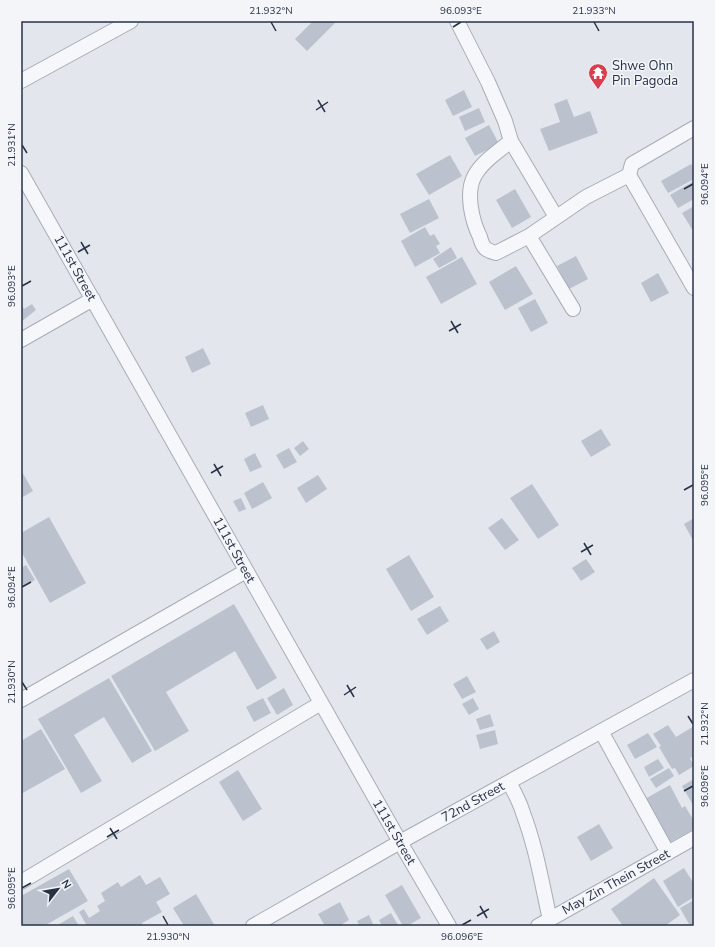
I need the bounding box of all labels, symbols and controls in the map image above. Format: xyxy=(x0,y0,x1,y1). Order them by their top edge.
text: 21.932°N xyxy=(249,4,293,18)
text: 96.093°E xyxy=(440,4,482,18)
text: 21.933°N xyxy=(572,4,616,18)
place label: Shwe Ohn Pin Pagoda xyxy=(612,57,678,90)
temple icon: Shwe Ohn Pin Pagoda xyxy=(587,62,609,90)
text: 21.931°N xyxy=(5,123,19,167)
text: 96.094°E xyxy=(698,163,712,205)
street label: 111st Street xyxy=(49,232,101,305)
text: 96.093°E xyxy=(5,265,19,307)
text: 96.095°E xyxy=(698,464,712,506)
street label: 111st Street xyxy=(208,514,260,587)
text: 96.094°E xyxy=(5,566,19,608)
text: 21.930°N xyxy=(5,660,19,704)
text: 21.932°N xyxy=(698,702,712,746)
text: 96.096°E xyxy=(698,765,712,807)
street label: 72nd Street xyxy=(438,777,508,827)
street label: 111st Street xyxy=(368,796,420,868)
street label: May Zin Thein Street xyxy=(559,845,674,919)
text: 96.095°E xyxy=(5,867,19,909)
north arrow xyxy=(38,869,78,909)
text: N xyxy=(58,877,75,891)
text: 21.930°N xyxy=(146,930,190,944)
text: 96.096°E xyxy=(441,930,483,944)

